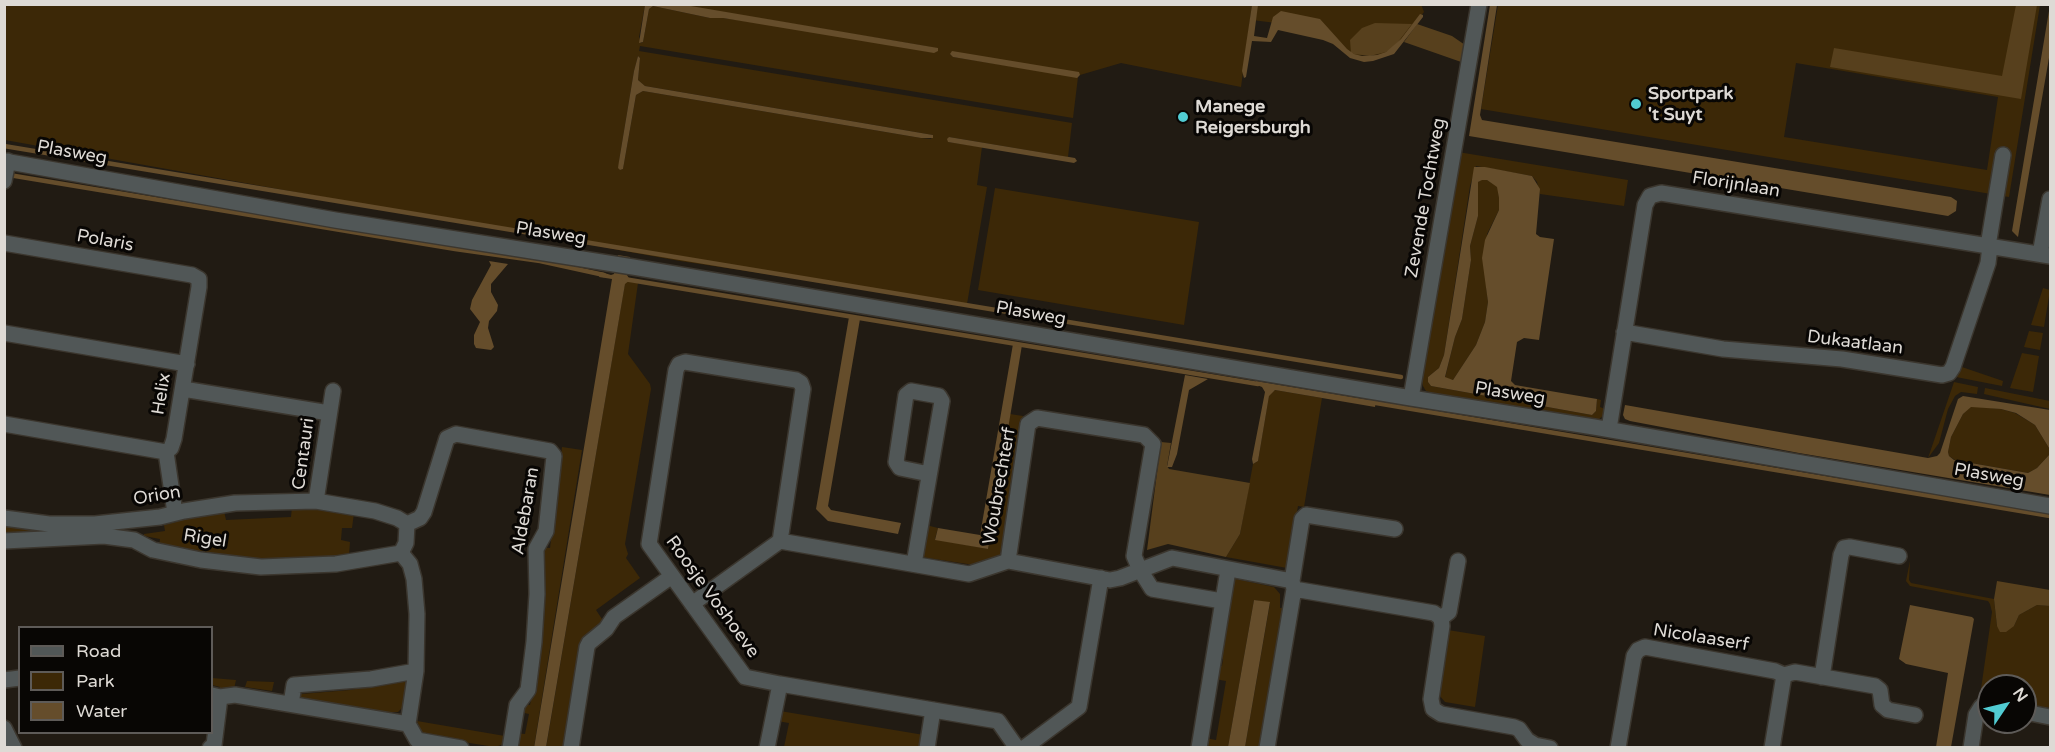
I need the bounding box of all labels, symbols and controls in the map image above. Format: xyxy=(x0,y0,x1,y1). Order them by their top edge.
place label: Sportpark 't Suyt xyxy=(1648,83,1733,125)
place label: Manege Reigersburgh xyxy=(1195,96,1311,138)
marker: Sportpark 't Suyt xyxy=(1629,97,1643,111)
marker: Manege Reigersburgh xyxy=(1176,110,1190,124)
street label: Zevende Tochtweg xyxy=(1401,116,1451,280)
street label: Plasweg xyxy=(35,136,109,170)
street label: Florijnlaan xyxy=(1690,167,1782,203)
street label: Plasweg xyxy=(514,218,588,250)
street label: Polaris xyxy=(75,225,135,257)
street label: Plasweg xyxy=(994,297,1068,331)
street label: Dukaatlaan xyxy=(1806,326,1904,360)
street label: Helix xyxy=(148,371,176,417)
street label: Plasweg xyxy=(1473,378,1547,410)
street label: Centauri xyxy=(288,417,320,491)
street label: Woubrechterf xyxy=(979,426,1021,546)
street label: Plasweg xyxy=(1952,459,2026,493)
street label: Aldebaran xyxy=(508,465,544,557)
street label: Orion xyxy=(132,482,182,510)
street label: Rigel xyxy=(182,525,228,553)
street label: Roosje Voshoeve xyxy=(661,532,763,662)
street label: Nicolaaserf xyxy=(1652,620,1750,656)
legend xyxy=(18,626,213,734)
text: Road xyxy=(76,640,121,662)
text: Park xyxy=(76,670,114,692)
north arrow xyxy=(1977,674,2037,734)
text: N xyxy=(2008,684,2032,706)
text: Water xyxy=(76,700,127,722)

